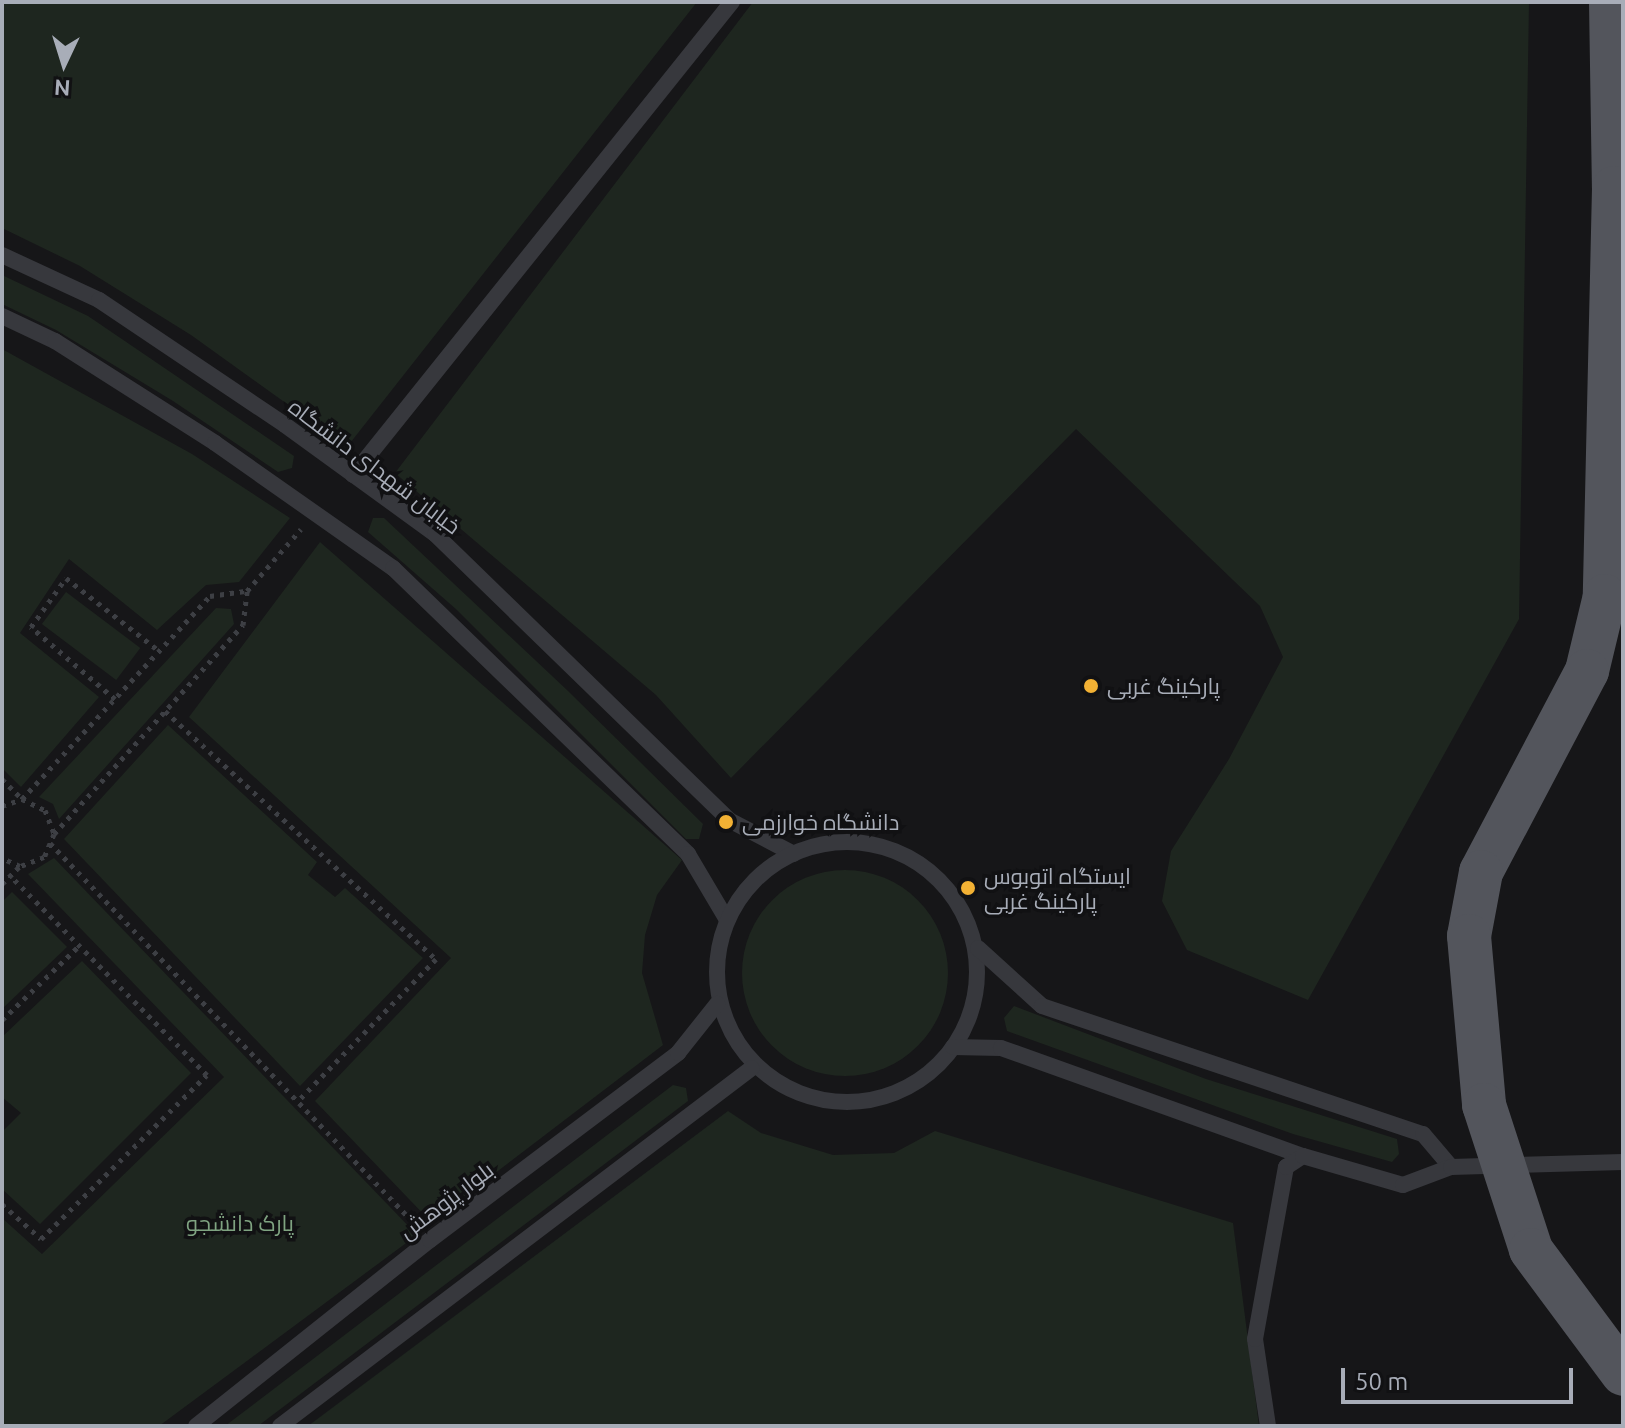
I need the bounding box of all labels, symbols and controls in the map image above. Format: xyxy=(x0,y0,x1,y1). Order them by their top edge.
north arrow xyxy=(24,24,104,104)
text: N xyxy=(53,75,71,101)
street label: خیابان شهدای دانشگاه xyxy=(284,393,466,539)
place label: پارکینگ غربی xyxy=(1107,673,1220,699)
marker: پارکینگ غربی xyxy=(1082,677,1100,695)
place label: دانشگاه خوارزمی xyxy=(742,809,899,835)
marker: دانشگاه خوارزمی xyxy=(717,813,735,831)
place label: ایستگاه اتوبوس پارکینگ غربی xyxy=(984,862,1131,914)
marker: ایستگاه اتوبوس پارکینگ غربی xyxy=(959,879,977,897)
street label: بلوار پژوهش xyxy=(394,1156,498,1244)
park label: پارک دانشجو xyxy=(186,1210,294,1236)
scale bar xyxy=(1345,1352,1577,1402)
text: 50 m xyxy=(1355,1368,1408,1395)

